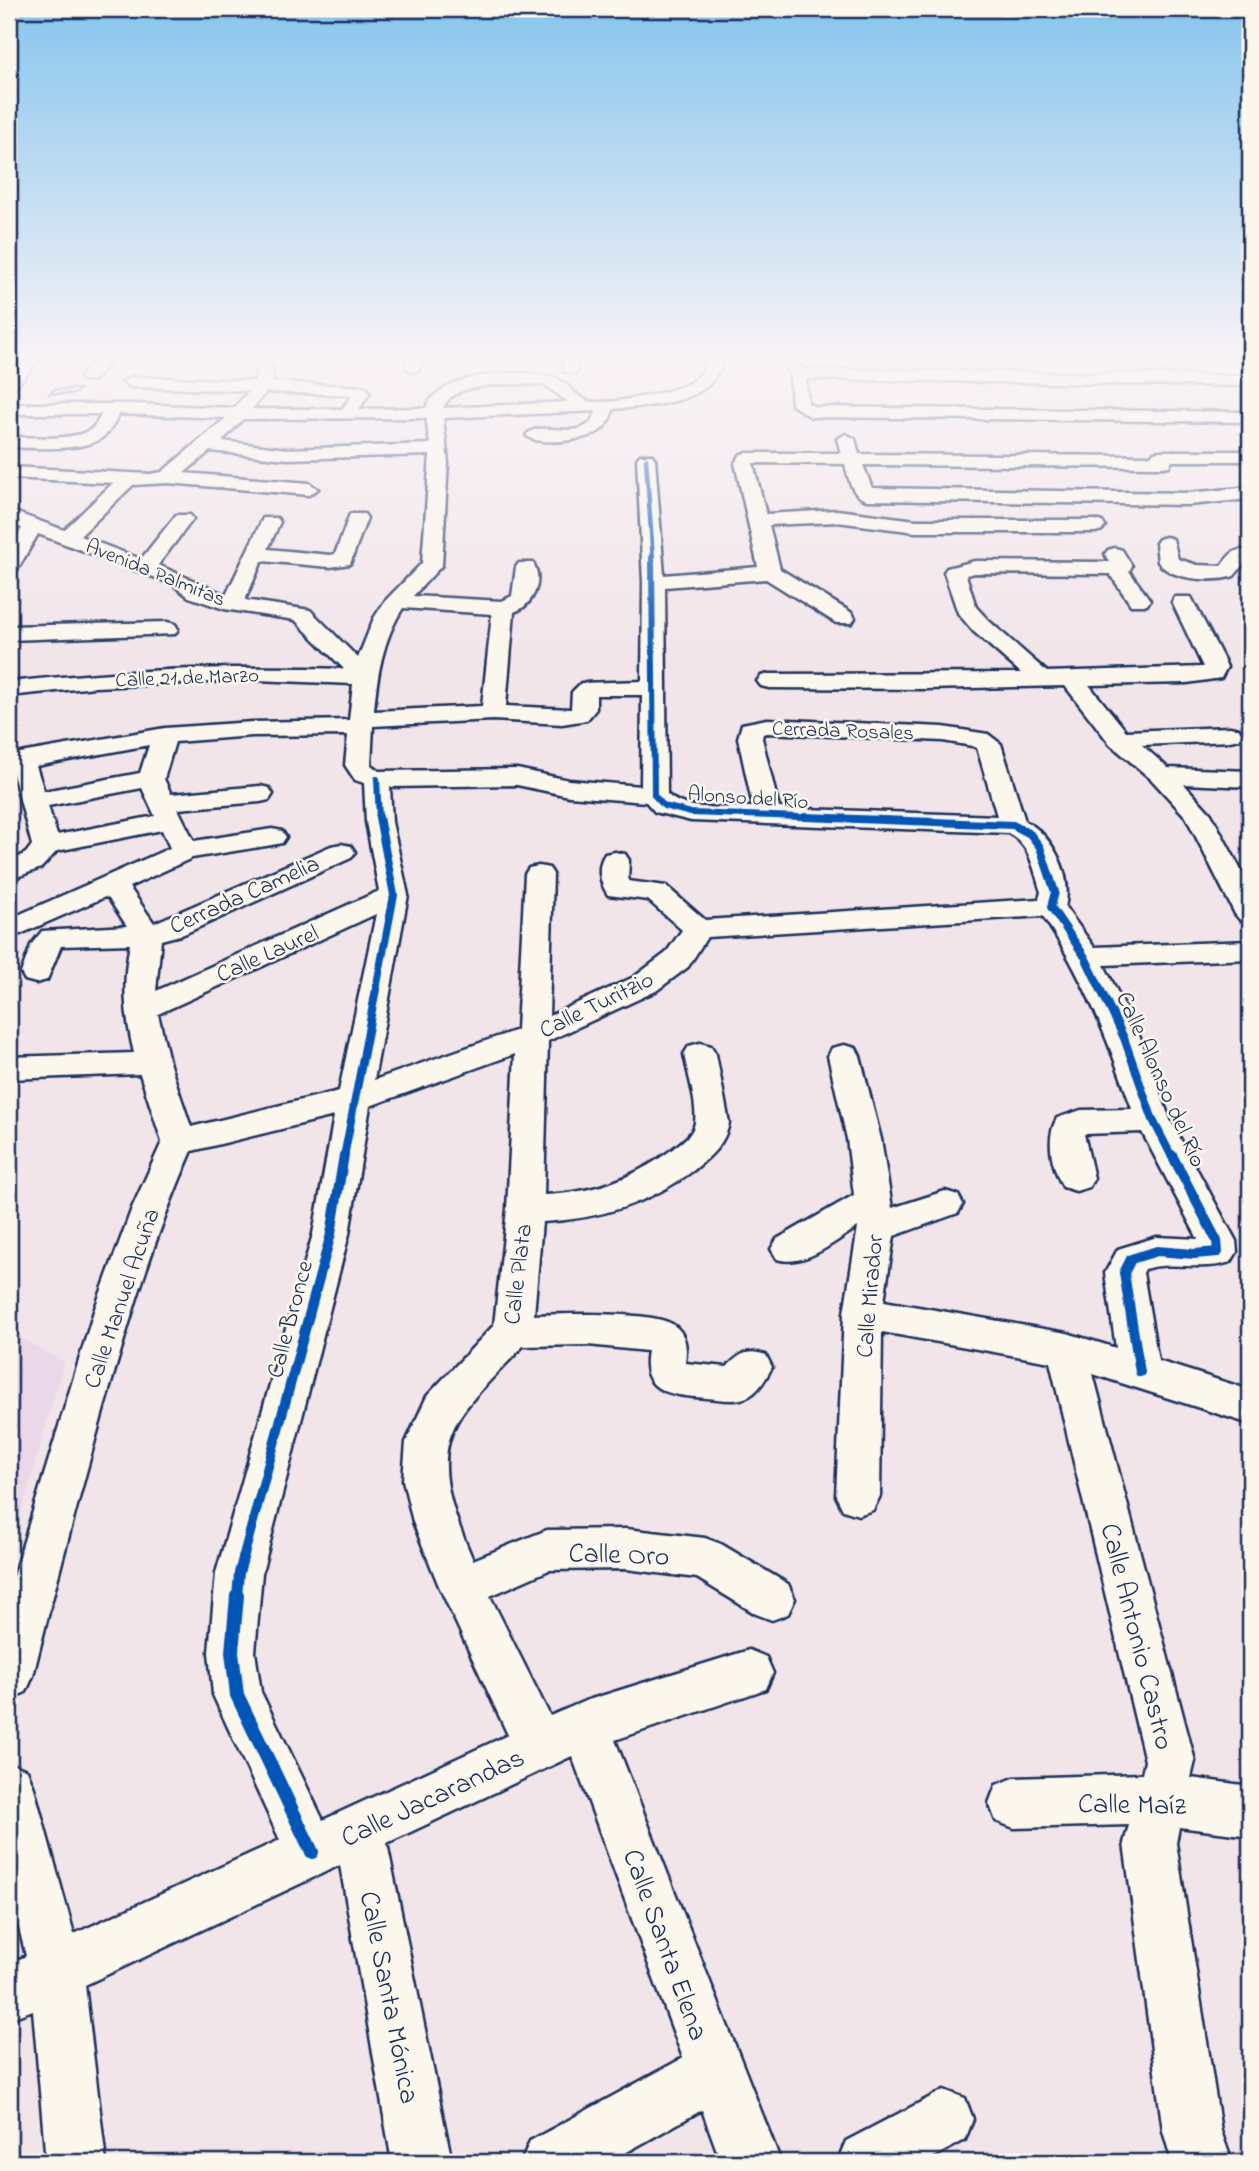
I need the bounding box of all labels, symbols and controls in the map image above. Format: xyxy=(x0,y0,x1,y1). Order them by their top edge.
street label: Avenida Palmitas xyxy=(81,532,230,616)
street label: Calle 21 de Marzo xyxy=(115,661,259,696)
street label: Cerrada Rosales xyxy=(772,715,914,749)
street label: Alonso del Río xyxy=(687,780,809,818)
street label: Cerrada Camelia xyxy=(164,848,326,945)
street label: Calle Laurel xyxy=(211,917,325,993)
street label: Calle Turitzio xyxy=(534,963,660,1049)
street label: Calle Alonso del Río xyxy=(1105,987,1214,1174)
street label: Calle Manuel Acuña xyxy=(76,1204,171,1394)
street label: Calle Plata xyxy=(496,1222,543,1327)
street label: Calle Mirador xyxy=(849,1233,894,1359)
street label: Calle Bronce xyxy=(259,1257,324,1382)
street label: Calle Antonio Castro xyxy=(1088,1519,1184,1754)
street label: Calle Oro xyxy=(568,1534,670,1579)
street label: Calle Jacarandas xyxy=(335,1739,532,1860)
street label: Calle Maíz xyxy=(1077,1785,1187,1828)
street label: Calle Santa Elena xyxy=(610,1844,717,2047)
street label: Calle Santa Mónica xyxy=(347,1888,428,2108)

